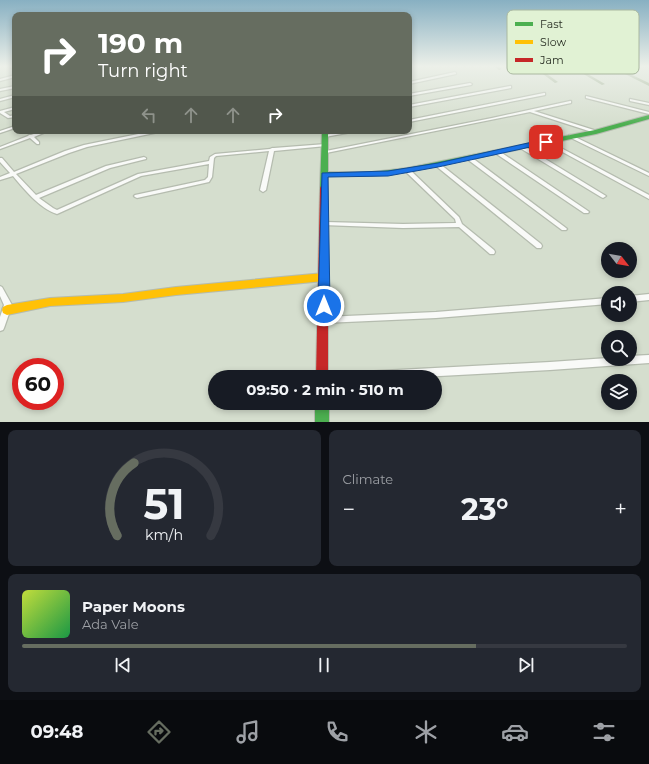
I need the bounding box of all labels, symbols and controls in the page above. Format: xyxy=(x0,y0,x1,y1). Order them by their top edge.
legend xyxy=(507,10,639,74)
text: Fast xyxy=(540,17,564,31)
text: 190 m xyxy=(98,26,183,60)
icon: right xyxy=(32,28,84,80)
text: Slow xyxy=(540,35,566,49)
text: Jam xyxy=(539,53,564,67)
text: Turn right xyxy=(98,60,188,82)
icon: left xyxy=(138,104,160,126)
icon: ahead xyxy=(180,104,202,126)
icon: ahead xyxy=(222,104,244,126)
icon: right xyxy=(264,104,286,126)
pin xyxy=(529,125,563,159)
icon: arrive xyxy=(535,131,557,153)
north arrow xyxy=(601,242,637,278)
map controls xyxy=(601,242,637,410)
position arrow xyxy=(303,285,345,327)
button: sound xyxy=(601,286,637,322)
button: search xyxy=(601,330,637,366)
speed limit sign: 60 xyxy=(12,358,64,410)
button: layers xyxy=(601,374,637,410)
text: 09:50 · 2 min · 510 m xyxy=(246,380,404,399)
text: Climate xyxy=(343,471,393,487)
text: 51 xyxy=(144,479,185,529)
text: 23° xyxy=(461,491,509,528)
text: − xyxy=(343,496,355,523)
text: + xyxy=(614,496,627,523)
text: km/h xyxy=(145,526,183,544)
text: Paper Moons xyxy=(82,597,185,616)
text: Ada Vale xyxy=(82,616,139,632)
icon: previous xyxy=(112,654,134,676)
icon: pause xyxy=(313,654,335,676)
icon: next xyxy=(515,654,537,676)
icon: directions xyxy=(145,718,173,746)
icon: music xyxy=(234,718,262,746)
icon: phone xyxy=(323,718,351,746)
icon: climate xyxy=(412,718,440,746)
icon: car xyxy=(501,718,529,746)
icon: filters xyxy=(590,718,618,746)
text: 09:48 xyxy=(31,721,83,743)

